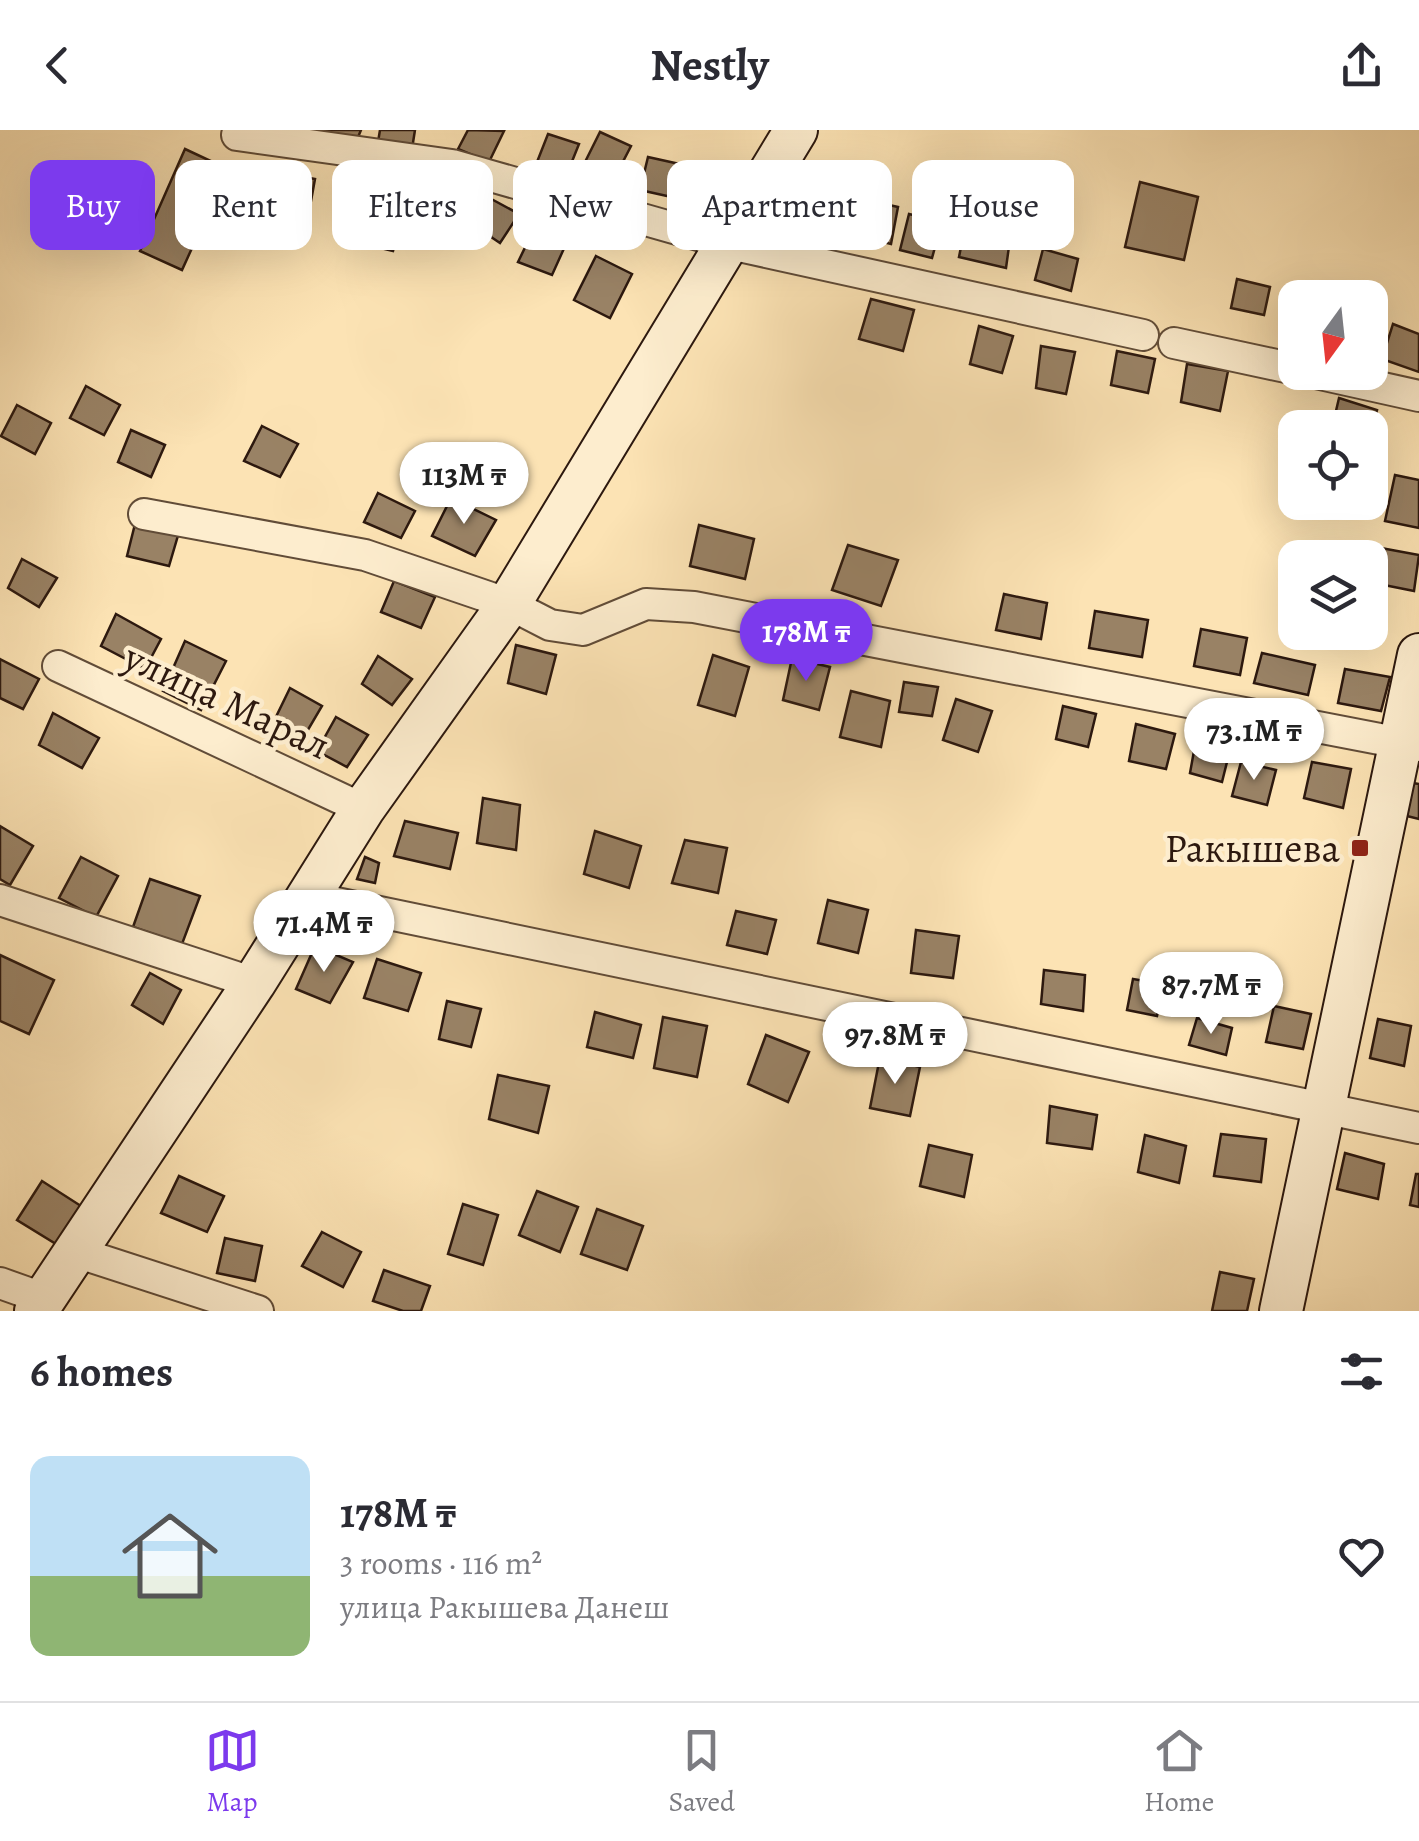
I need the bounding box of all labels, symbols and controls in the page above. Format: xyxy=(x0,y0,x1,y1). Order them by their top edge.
text: Nestly xyxy=(650,34,769,96)
icon: back xyxy=(30,38,85,93)
icon: share xyxy=(1334,38,1389,93)
chip: Buy xyxy=(30,160,155,250)
chip: Rent xyxy=(175,160,312,250)
chip: Filters xyxy=(332,160,493,250)
chip: New xyxy=(513,160,647,250)
chip: Apartment xyxy=(667,160,892,250)
chip: House xyxy=(912,160,1074,250)
north arrow xyxy=(1278,280,1388,390)
map controls xyxy=(1278,280,1388,650)
button: locate xyxy=(1278,410,1388,520)
pin: 113M ₸ xyxy=(383,442,545,527)
text: 113M ₸ xyxy=(422,452,506,496)
button: layers xyxy=(1278,540,1388,650)
pin: 178M ₸ xyxy=(725,599,887,684)
text: 178M ₸ xyxy=(762,609,850,653)
street label: улица Марал xyxy=(114,629,339,773)
pin: 73.1M ₸ xyxy=(1162,698,1346,783)
text: 73.1M ₸ xyxy=(1206,708,1302,752)
place label: Ракышева xyxy=(1164,821,1341,876)
marker: Ракышева xyxy=(1349,837,1371,859)
pin: 71.4M ₸ xyxy=(232,890,416,975)
text: 71.4M ₸ xyxy=(275,900,373,944)
pin: 87.7M ₸ xyxy=(1119,952,1303,1037)
text: 87.7M ₸ xyxy=(1161,962,1261,1006)
pin: 97.8M ₸ xyxy=(803,1002,987,1087)
text: 97.8M ₸ xyxy=(845,1012,945,1056)
text: 6 homes xyxy=(30,1343,173,1400)
icon: filters xyxy=(1334,1344,1389,1399)
text: 178M ₸ xyxy=(340,1484,456,1541)
icon: home xyxy=(110,1496,230,1616)
icon: heart xyxy=(1334,1529,1389,1584)
text: 3 rooms · 116 m² xyxy=(340,1541,542,1585)
text: улица Ракышева Данеш xyxy=(340,1585,669,1629)
tab: Map xyxy=(205,1723,260,1821)
tab: Saved xyxy=(669,1723,735,1821)
tab: Home xyxy=(1144,1723,1214,1821)

